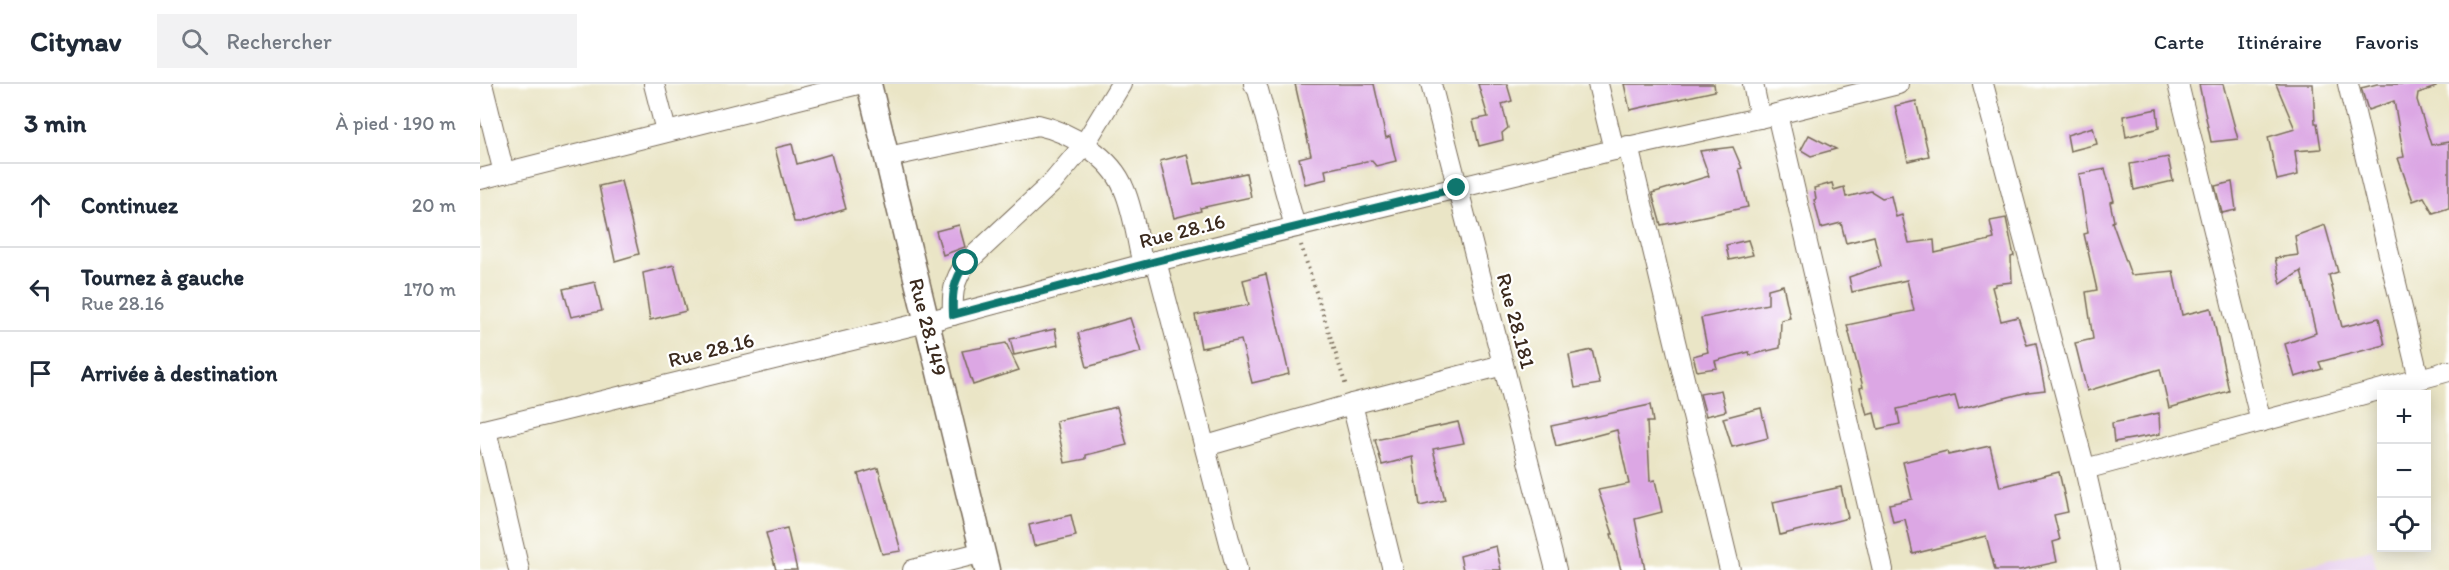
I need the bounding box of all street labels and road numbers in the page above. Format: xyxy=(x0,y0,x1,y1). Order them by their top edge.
street label: Rue 28.16 xyxy=(1136,208,1227,253)
street label: Rue 28.181 xyxy=(1492,270,1541,372)
street label: Rue 28.149 xyxy=(904,275,953,378)
street label: Rue 28.16 xyxy=(665,327,756,372)

